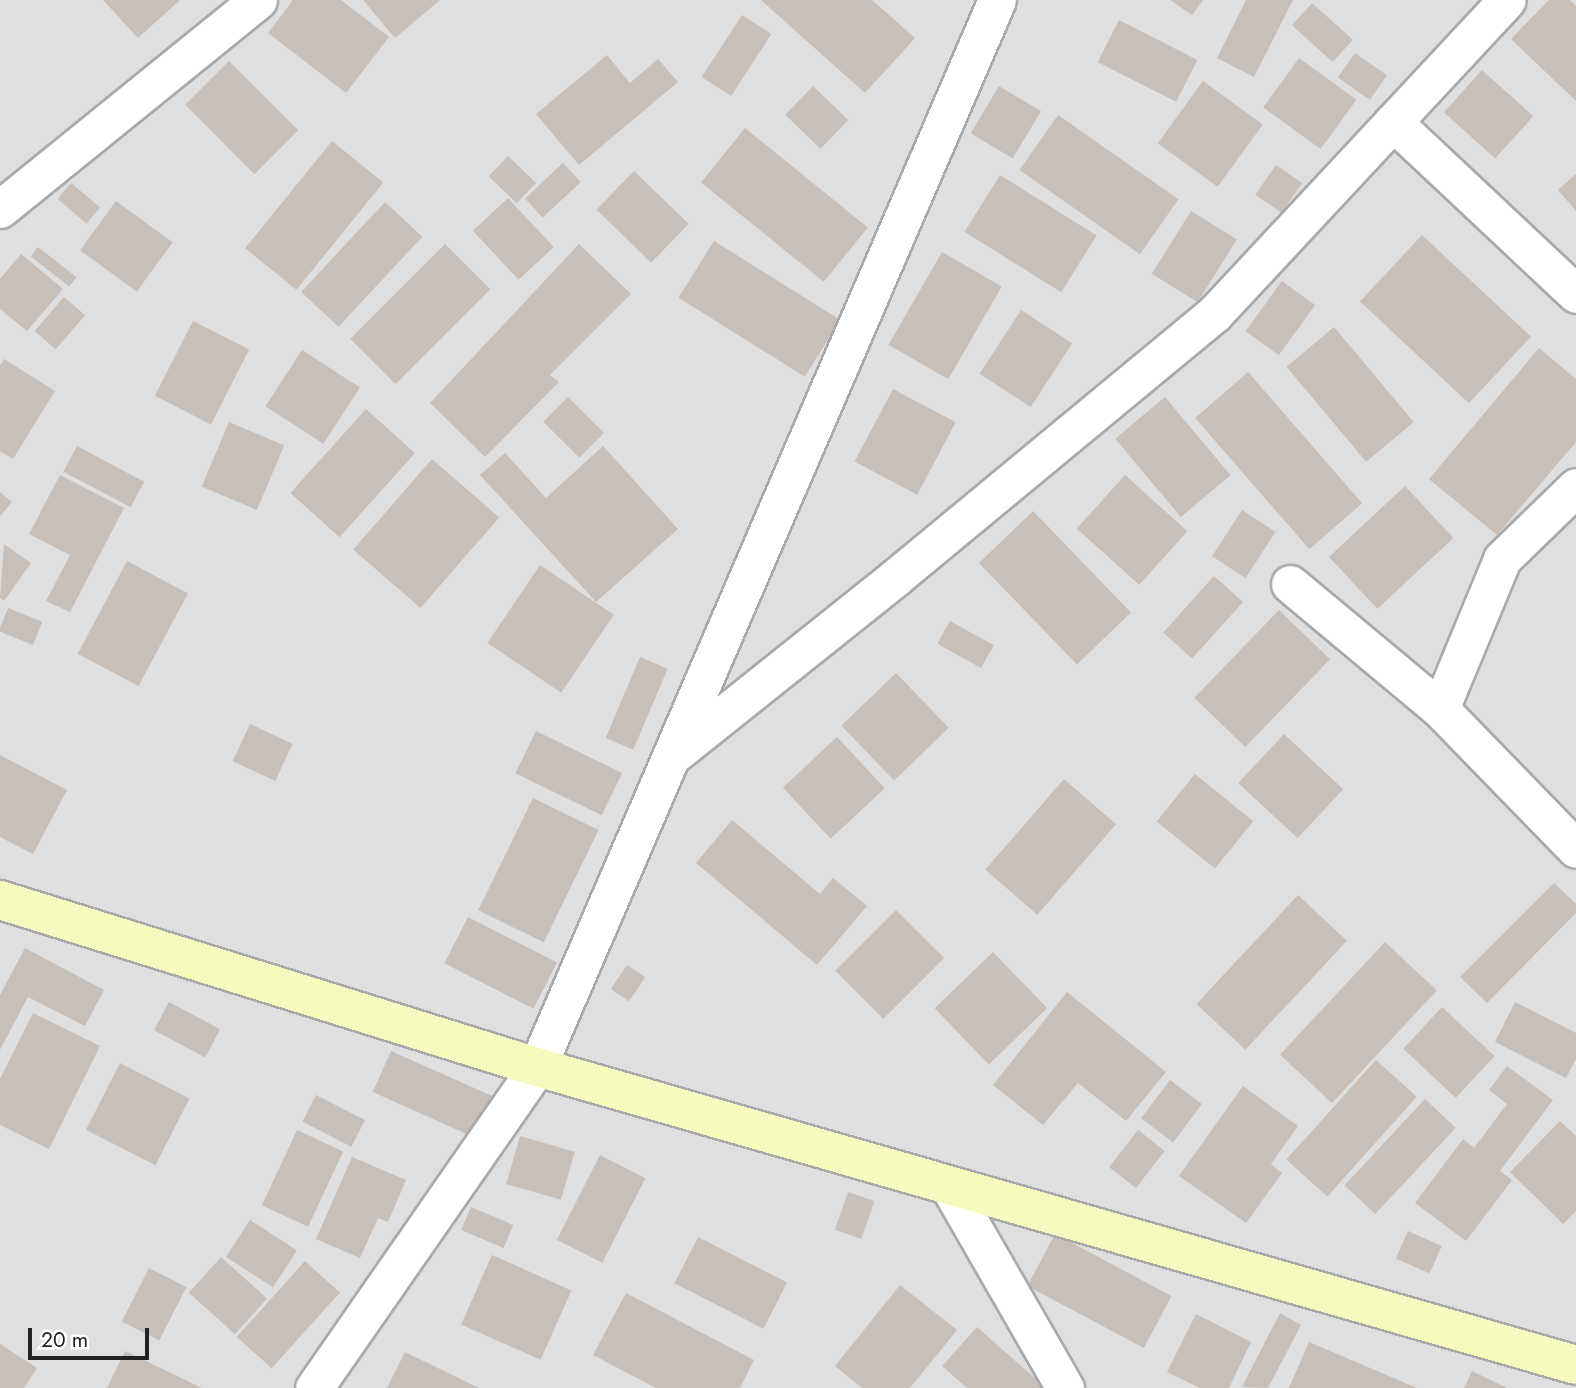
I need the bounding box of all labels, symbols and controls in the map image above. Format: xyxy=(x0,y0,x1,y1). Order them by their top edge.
scale bar xyxy=(32,1314,152,1358)
text: 20 m xyxy=(41,1325,88,1355)

